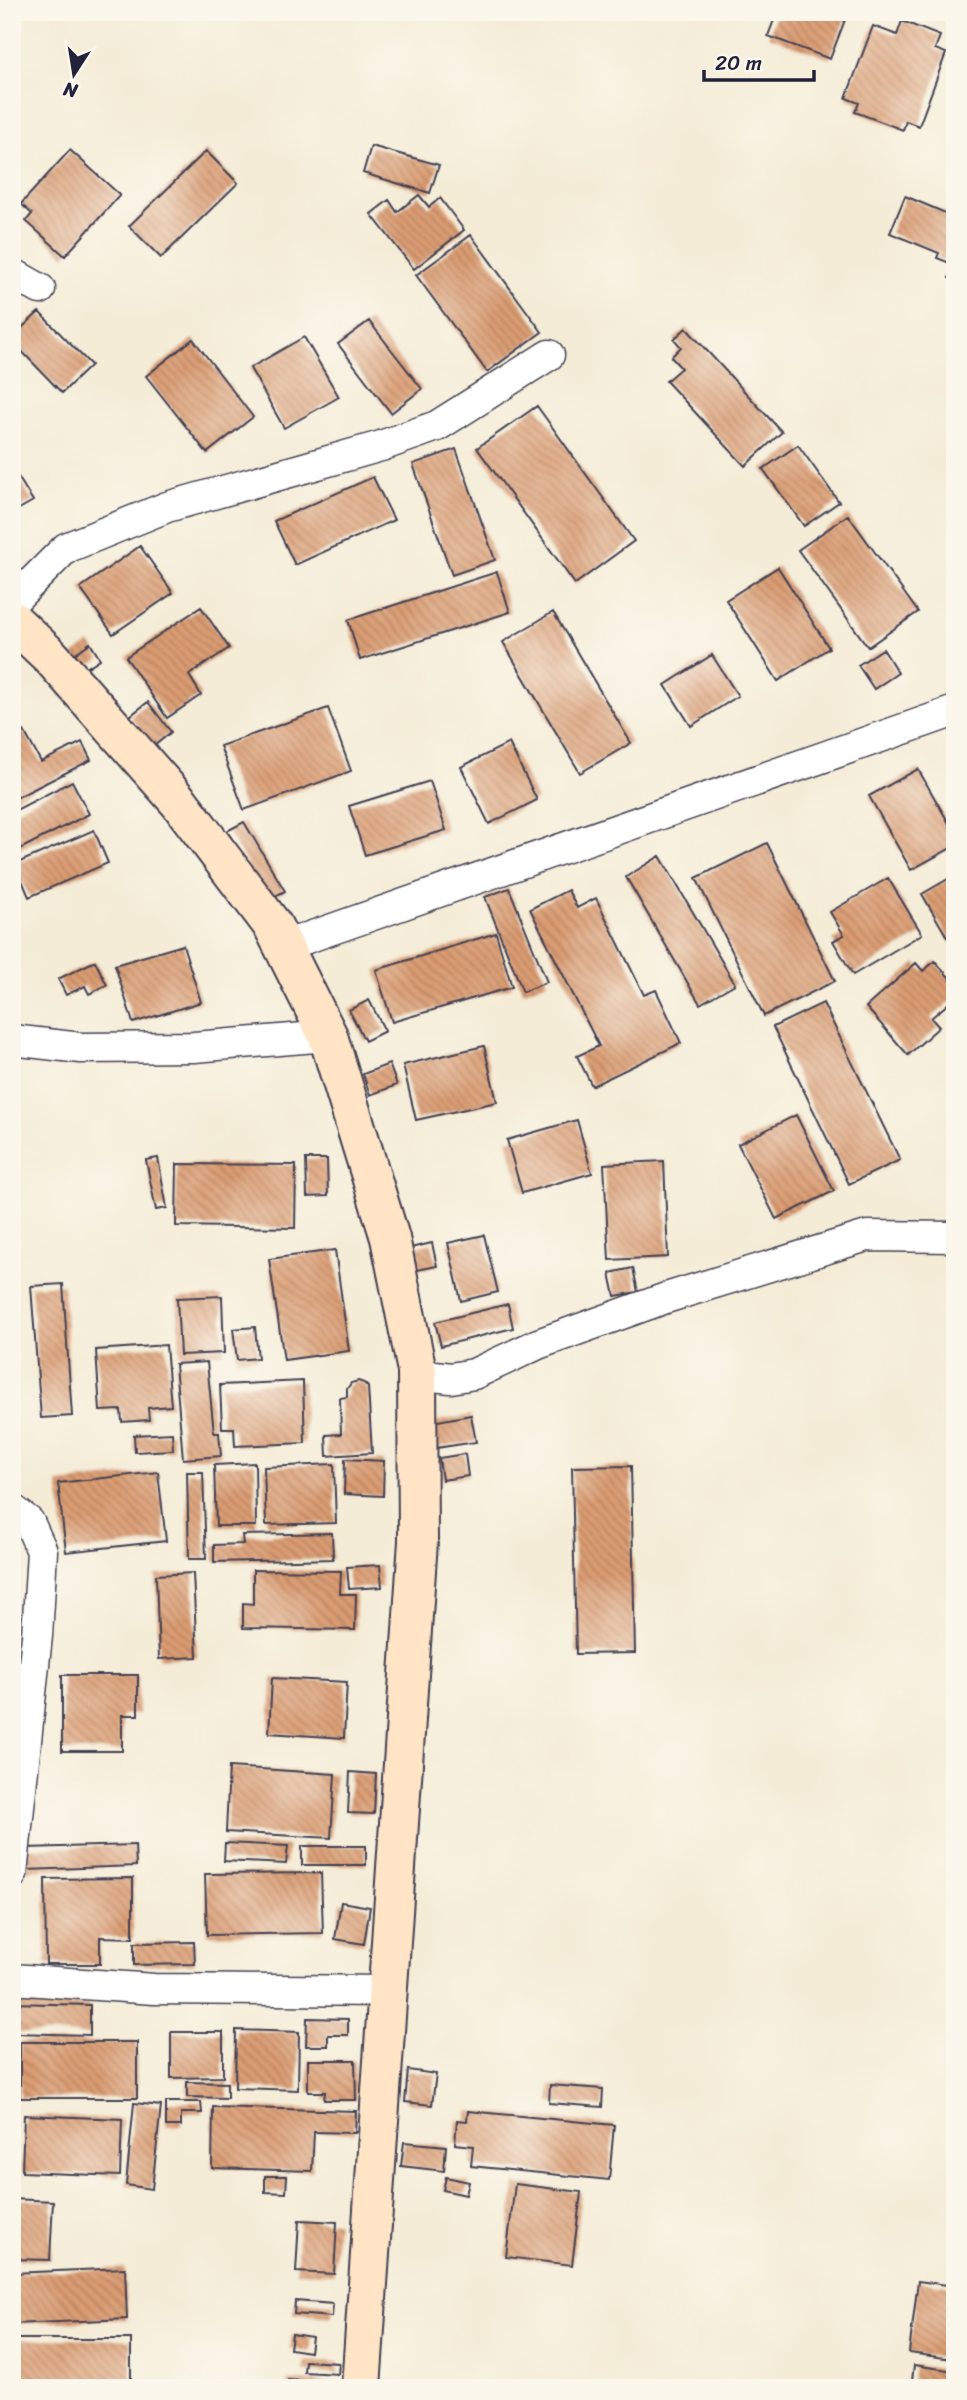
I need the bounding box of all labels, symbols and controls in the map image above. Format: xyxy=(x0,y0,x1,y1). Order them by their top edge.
north arrow xyxy=(38,38,108,108)
scale bar xyxy=(704,38,815,82)
text: 20 m xyxy=(715,44,762,82)
text: N xyxy=(60,72,81,108)

